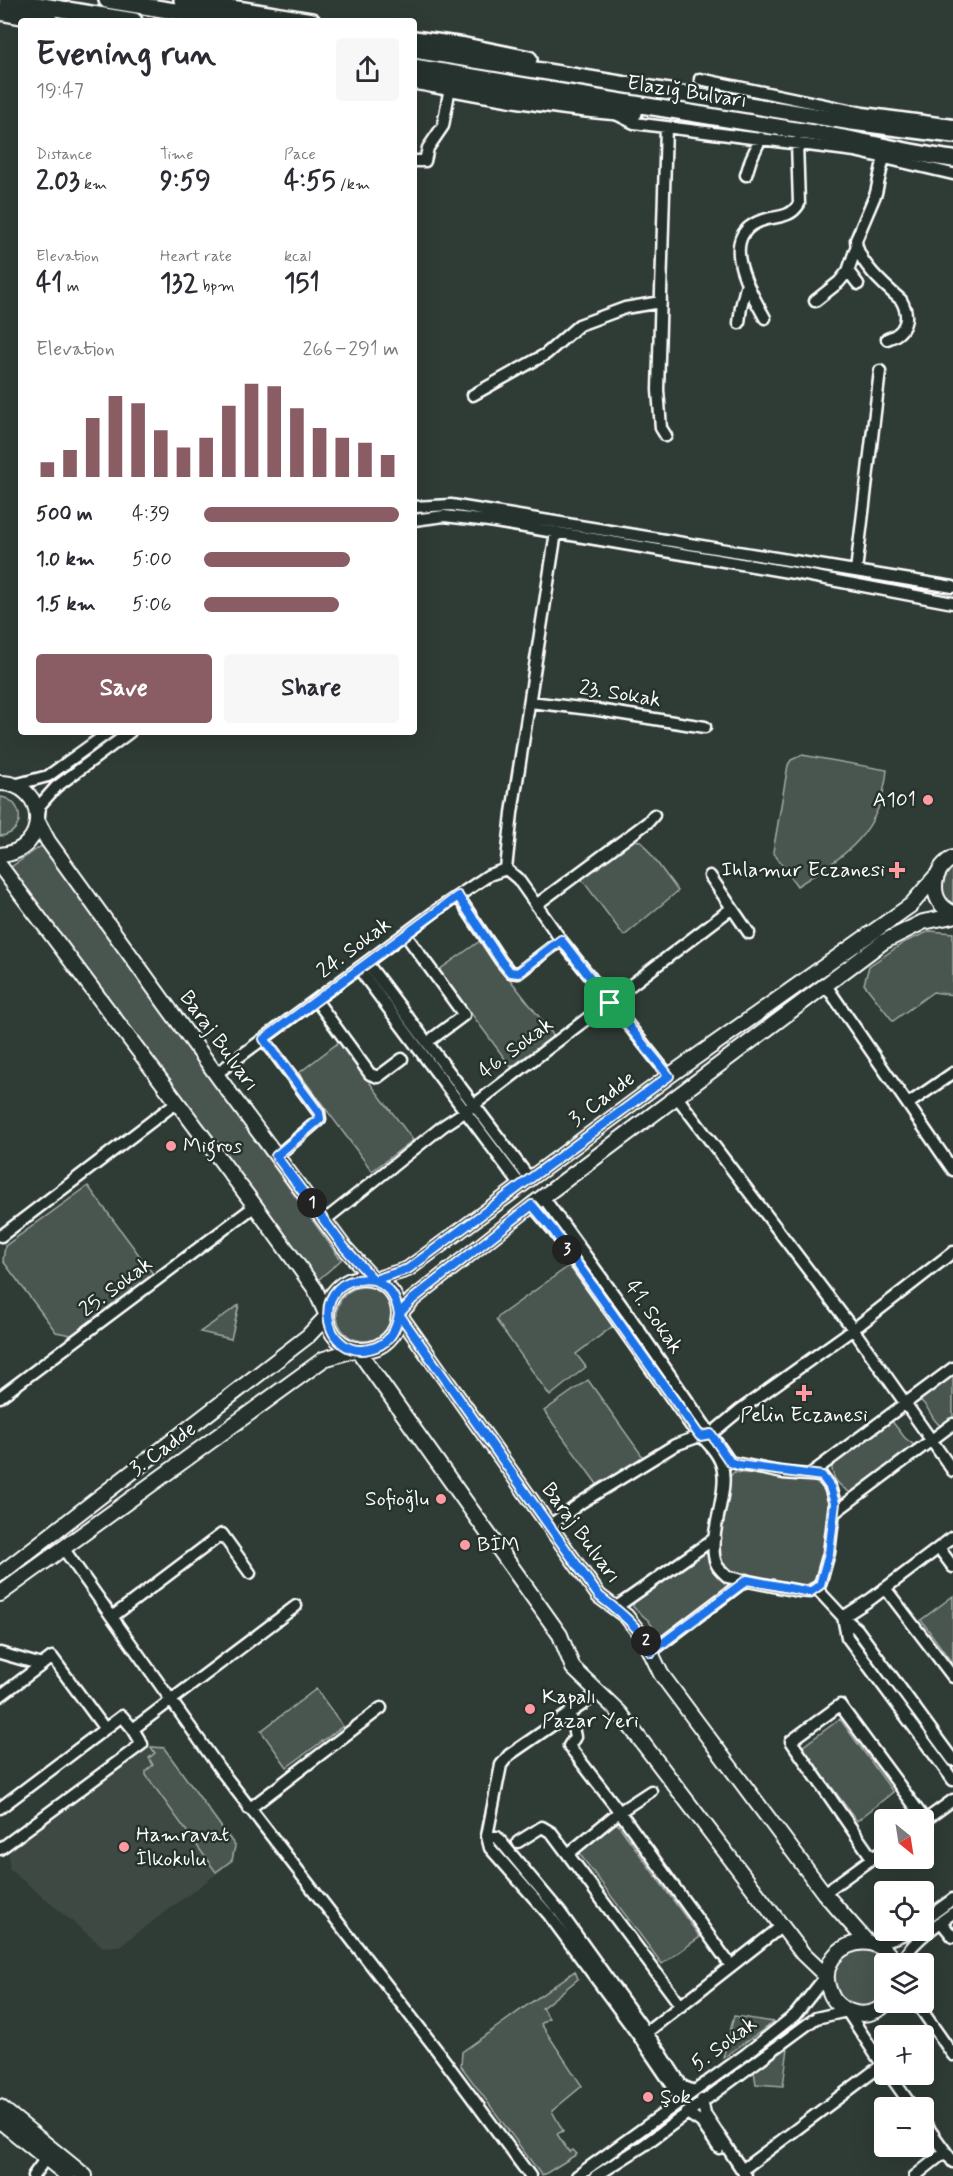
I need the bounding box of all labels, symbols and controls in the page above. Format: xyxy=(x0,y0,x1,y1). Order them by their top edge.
text: Evening run xyxy=(36,33,216,77)
button: share xyxy=(336,38,399,101)
street label: Elazığ Bulvarı xyxy=(625,69,749,115)
text: 19:47 xyxy=(36,78,84,105)
text: Distance xyxy=(36,144,92,165)
text: Time xyxy=(160,144,194,165)
text: Pace xyxy=(284,144,316,165)
text: 2.03 xyxy=(36,165,80,199)
text: 9:59 xyxy=(160,165,211,199)
text: 4:55 xyxy=(284,165,336,199)
text: km xyxy=(80,174,107,195)
text: /km xyxy=(336,174,370,195)
text: Elevation xyxy=(36,246,99,267)
text: Heart rate xyxy=(160,246,232,267)
text: kcal xyxy=(284,246,311,267)
text: 41 xyxy=(36,267,62,301)
text: 132 xyxy=(160,267,198,301)
text: 151 xyxy=(284,267,320,301)
text: m xyxy=(62,276,79,297)
text: bpm xyxy=(198,276,235,297)
text: Elevation xyxy=(36,336,115,363)
text: 266–291 m xyxy=(303,336,399,363)
text: 500 m xyxy=(36,501,93,528)
text: 4:39 xyxy=(132,501,170,528)
text: 1.0 km xyxy=(36,546,95,573)
text: 5:00 xyxy=(132,546,172,573)
text: 1.5 km xyxy=(36,591,96,618)
text: 5:06 xyxy=(132,591,172,618)
button: Save xyxy=(36,654,212,723)
button: Share xyxy=(224,654,399,723)
street label: 23. Sokak xyxy=(577,674,663,714)
place label: A101 xyxy=(873,786,916,814)
marker: A101 xyxy=(921,793,935,807)
place label: Ihlamur Eczanesi xyxy=(721,856,885,884)
marker: Ihlamur Eczanesi xyxy=(890,863,904,877)
street label: 24. Sokak xyxy=(311,911,397,985)
pin xyxy=(584,977,635,1028)
street label: Baraj Bulvarı xyxy=(173,985,265,1097)
icon: arrive xyxy=(593,986,626,1019)
street label: 46. Sokak xyxy=(473,1011,559,1085)
street label: 3. Cadde xyxy=(563,1065,641,1133)
place label: Migros xyxy=(183,1132,242,1162)
marker: Migros xyxy=(164,1139,178,1153)
pin: 1 xyxy=(297,1188,327,1218)
text: 1 xyxy=(308,1192,316,1213)
pin: 3 xyxy=(552,1235,582,1265)
text: 3 xyxy=(563,1239,571,1260)
street label: 25. Sokak xyxy=(74,1250,158,1324)
street label: 41. Sokak xyxy=(618,1274,690,1360)
marker: Pelin Eczanesi xyxy=(797,1386,811,1400)
place label: Pelin Eczanesi xyxy=(740,1401,868,1429)
street label: 3. Cadde xyxy=(124,1415,202,1483)
street label: Baraj Bulvarı xyxy=(535,1477,627,1589)
place label: Sofioğlu xyxy=(365,1485,429,1513)
marker: Sofioğlu xyxy=(434,1492,448,1506)
place label: BİM xyxy=(477,1531,520,1559)
marker: BİM xyxy=(458,1538,472,1552)
pin: 2 xyxy=(631,1626,661,1656)
text: 2 xyxy=(642,1630,650,1651)
place label: Kapalı Pazar Yeri xyxy=(542,1683,639,1735)
marker: Kapalı Pazar Yeri xyxy=(523,1702,537,1716)
north arrow xyxy=(874,1809,934,1869)
map controls xyxy=(874,1809,934,2157)
place label: Hamravat İlkokulu xyxy=(136,1821,229,1873)
marker: Hamravat İlkokulu xyxy=(117,1840,131,1854)
button: locate xyxy=(874,1881,934,1941)
button: layers xyxy=(874,1953,934,2013)
street label: 5. Sokak xyxy=(685,2010,763,2078)
button: + xyxy=(874,2025,934,2085)
place label: Şok xyxy=(660,2083,692,2111)
marker: Şok xyxy=(641,2090,655,2104)
button: − xyxy=(874,2097,934,2157)

